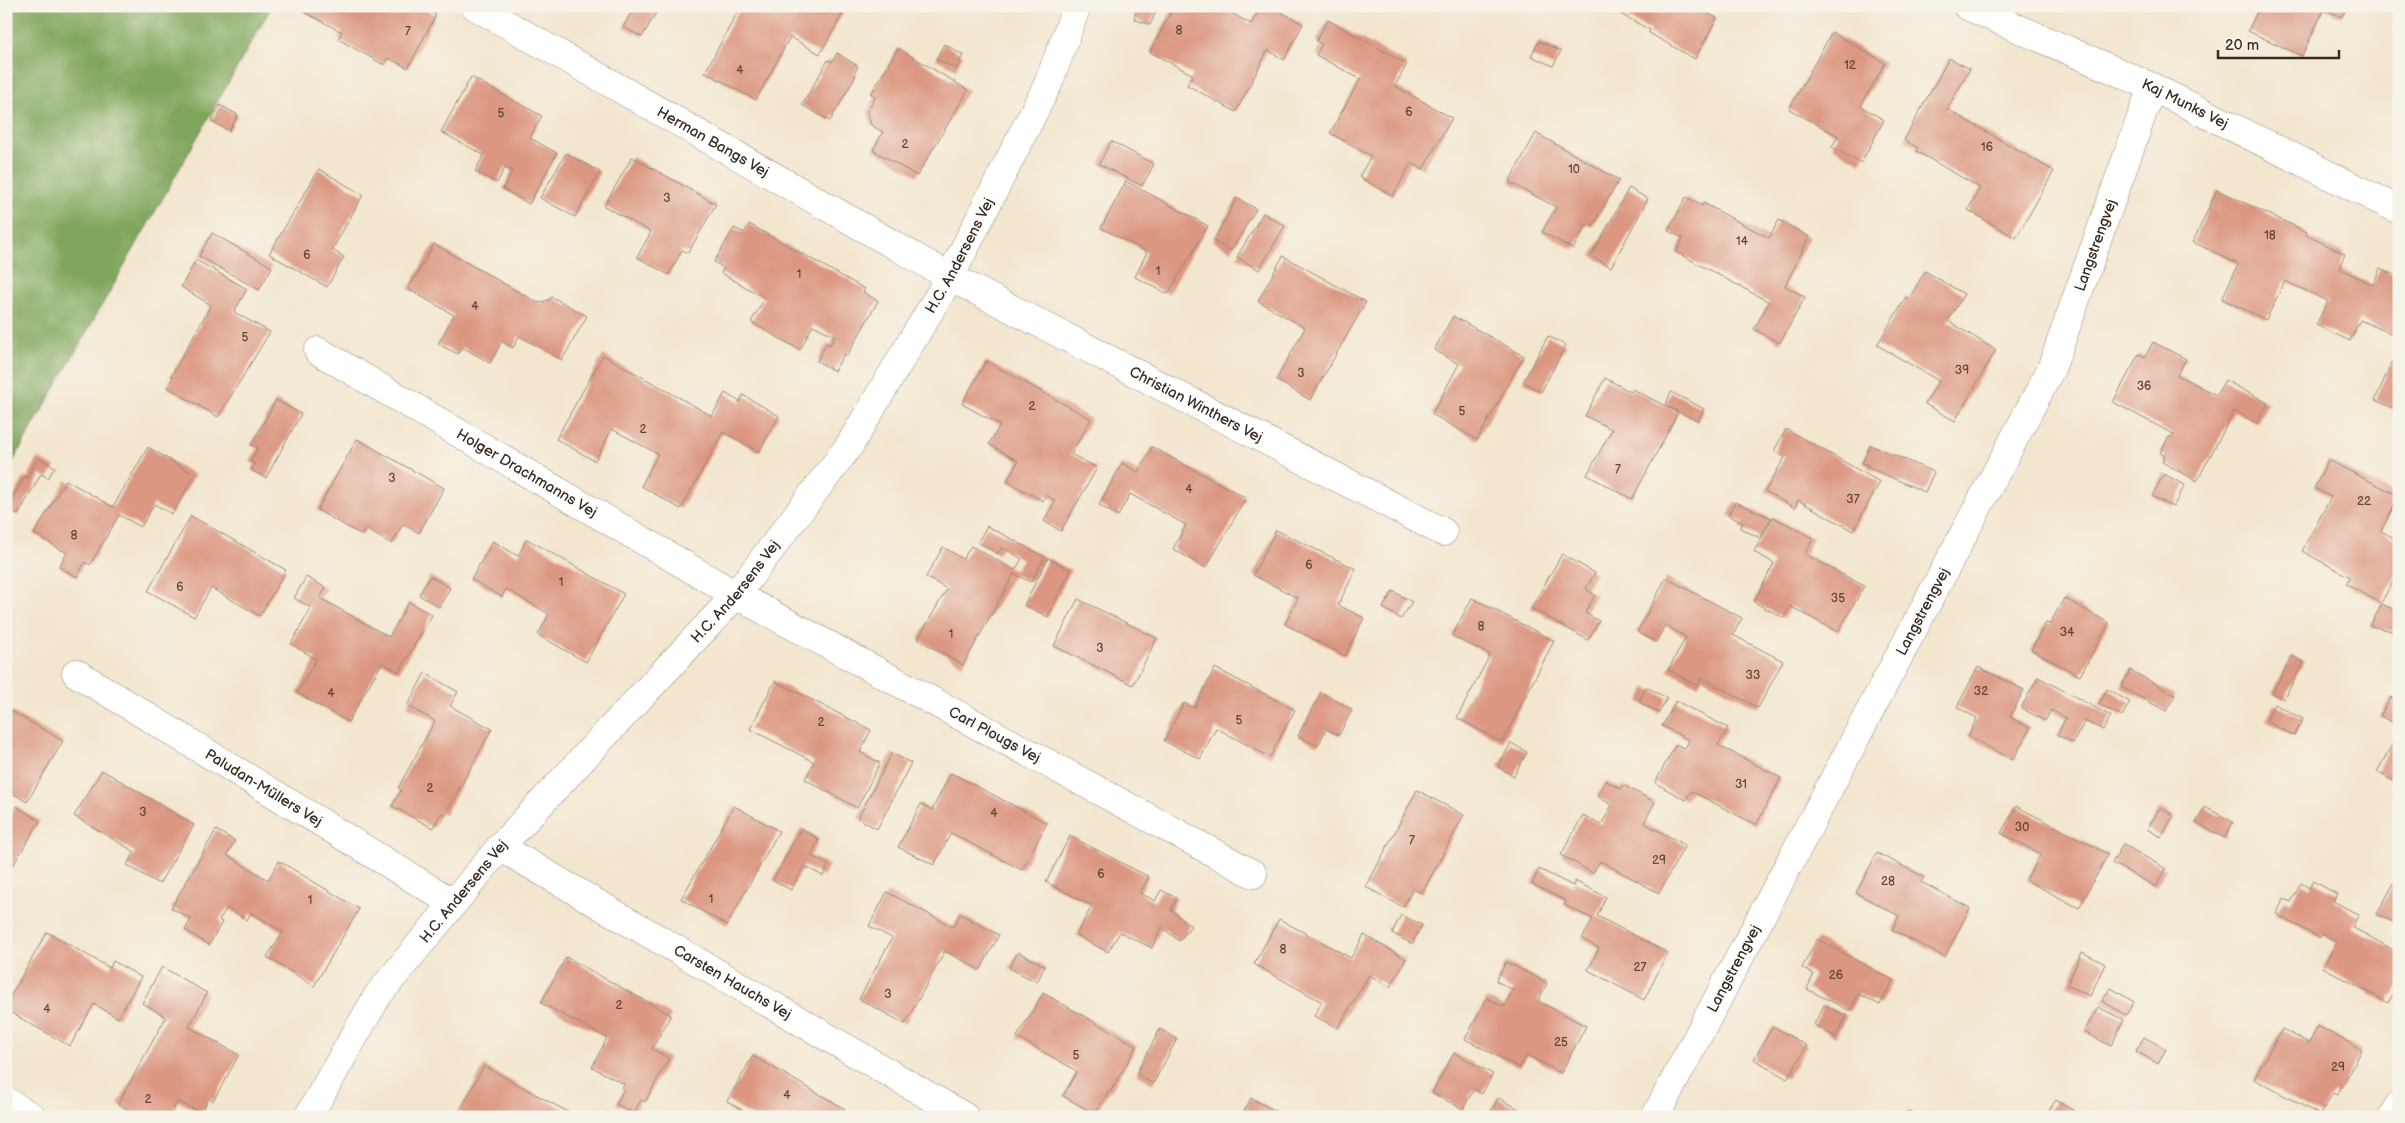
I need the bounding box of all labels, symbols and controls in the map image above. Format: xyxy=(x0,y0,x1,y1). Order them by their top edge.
house number: 8 xyxy=(1176,23,1183,38)
house number: 7 xyxy=(405,24,411,39)
scale bar xyxy=(2218,28,2339,60)
text: 20 m xyxy=(2225,36,2259,55)
house number: 12 xyxy=(1844,58,1856,73)
house number: 4 xyxy=(736,63,744,78)
street label: Kaj Munks Vej xyxy=(2139,75,2231,134)
street label: Herman Bangs Vej xyxy=(653,103,772,182)
house number: 6 xyxy=(1405,105,1413,120)
house number: 5 xyxy=(498,106,505,121)
house number: 2 xyxy=(901,137,909,152)
house number: 16 xyxy=(1981,140,1993,155)
house number: 10 xyxy=(1568,162,1580,177)
house number: 3 xyxy=(663,191,671,206)
street label: H.C. Andersens Vej xyxy=(921,195,999,317)
street label: Langstrengvej xyxy=(2071,197,2121,294)
house number: 18 xyxy=(2264,228,2276,243)
house number: 14 xyxy=(1736,234,1749,249)
house number: 6 xyxy=(303,248,311,263)
house number: 1 xyxy=(1156,264,1160,279)
house number: 1 xyxy=(797,267,801,282)
house number: 4 xyxy=(471,299,479,314)
house number: 5 xyxy=(242,330,249,345)
street label: Christian Winthers Vej xyxy=(1126,362,1266,447)
house number: 39 xyxy=(1955,363,1969,378)
house number: 3 xyxy=(1297,366,1305,381)
house number: 36 xyxy=(2137,379,2151,394)
house number: 2 xyxy=(1028,399,1036,414)
house number: 5 xyxy=(1459,404,1466,419)
house number: 2 xyxy=(639,422,647,437)
street label: Holger Drachmanns Vej xyxy=(453,425,601,522)
house number: 7 xyxy=(1615,462,1621,477)
house number: 3 xyxy=(388,471,396,486)
house number: 4 xyxy=(1185,482,1193,497)
house number: 37 xyxy=(1846,492,1860,507)
house number: 22 xyxy=(2357,494,2371,509)
house number: 8 xyxy=(71,528,78,543)
street label: H.C. Andersens Vej xyxy=(687,537,784,647)
house number: 6 xyxy=(1305,558,1313,573)
street label: Langstrengvej xyxy=(1892,565,1954,659)
house number: 1 xyxy=(559,575,563,590)
house number: 6 xyxy=(176,580,184,595)
house number: 35 xyxy=(1831,591,1845,606)
house number: 8 xyxy=(1478,619,1485,634)
house number: 34 xyxy=(2060,625,2075,640)
house number: 1 xyxy=(949,627,953,642)
house number: 3 xyxy=(1096,641,1104,656)
house number: 33 xyxy=(1746,668,1760,683)
house number: 32 xyxy=(1974,684,1988,699)
house number: 4 xyxy=(327,686,335,701)
street label: Carl Plougs Vej xyxy=(945,703,1044,768)
house number: 5 xyxy=(1236,713,1243,728)
house number: 2 xyxy=(817,715,825,730)
street label: Paludan-Müllers Vej xyxy=(201,745,326,831)
house number: 31 xyxy=(1735,777,1747,792)
house number: 2 xyxy=(426,781,434,796)
house number: 3 xyxy=(139,805,147,820)
house number: 4 xyxy=(990,806,998,821)
house number: 30 xyxy=(2015,820,2029,835)
house number: 7 xyxy=(1409,833,1415,848)
street label: H.C. Andersens Vej xyxy=(416,836,512,947)
house number: 29 xyxy=(1652,853,1666,868)
house number: 6 xyxy=(1097,867,1105,882)
house number: 28 xyxy=(1881,874,1895,889)
house number: 1 xyxy=(709,892,713,907)
house number: 1 xyxy=(308,893,312,908)
street label: Langstrengvej xyxy=(1703,922,1765,1016)
street label: Carsten Hauchs Vej xyxy=(670,941,795,1024)
house number: 8 xyxy=(1280,942,1287,957)
house number: 27 xyxy=(1634,960,1647,975)
house number: 26 xyxy=(1829,968,1843,983)
house number: 3 xyxy=(884,987,892,1002)
house number: 2 xyxy=(615,998,623,1013)
house number: 4 xyxy=(43,1002,51,1017)
house number: 25 xyxy=(1554,1035,1568,1050)
house number: 5 xyxy=(1073,1048,1080,1063)
house number: 29 xyxy=(2331,1060,2345,1075)
house number: 4 xyxy=(783,1088,791,1103)
house number: 2 xyxy=(144,1092,152,1107)

